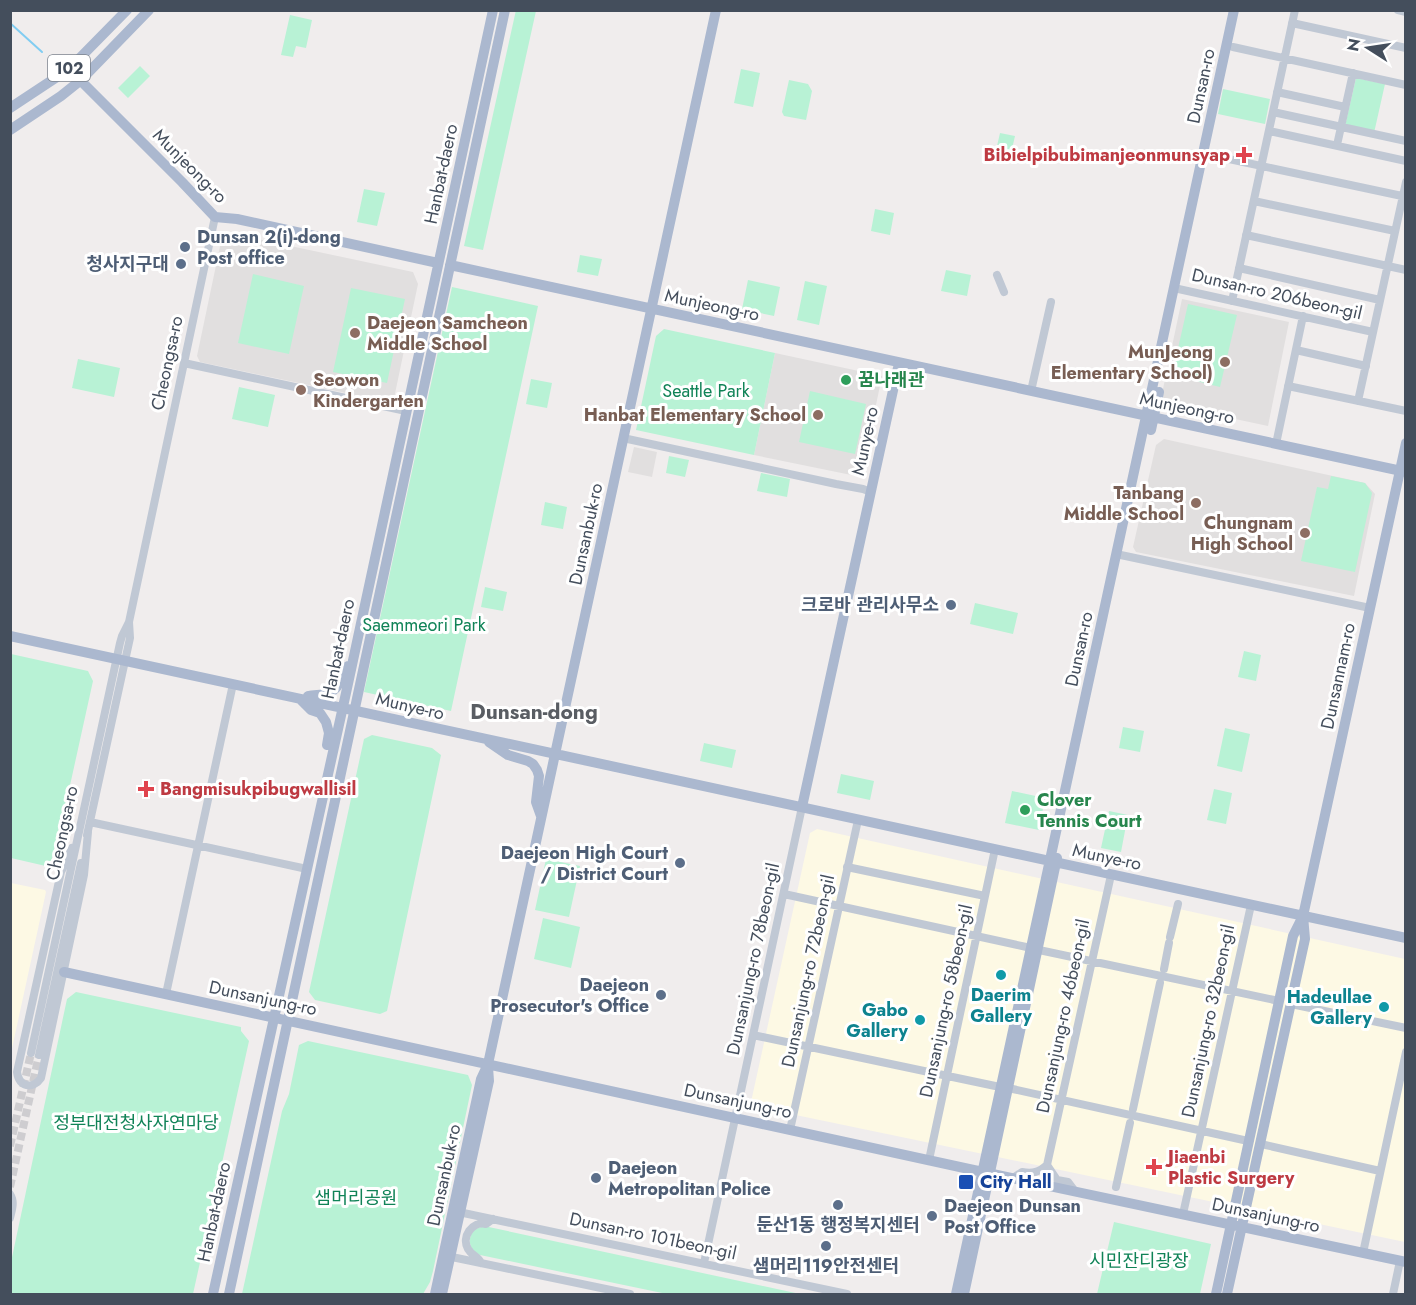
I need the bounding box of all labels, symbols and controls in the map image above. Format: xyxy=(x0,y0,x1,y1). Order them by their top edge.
north arrow xyxy=(1338,18,1398,78)
text: N xyxy=(1341,36,1366,54)
street label: Dunsan-ro xyxy=(1180,46,1222,126)
road number: 102 xyxy=(48,55,90,81)
street label: Hanbat-daero xyxy=(418,121,464,227)
street label: Munjeong-ro xyxy=(147,123,233,209)
place label: Bibielpibubimanjeonmunsyap xyxy=(983,142,1230,168)
marker: Bibielpibubimanjeonmunsyap xyxy=(1235,146,1253,164)
place label: Dunsan 2(i)-dong Post office xyxy=(197,224,341,271)
marker: Dunsan 2(i)-dong Post office xyxy=(178,240,192,254)
place label: 청사지구대 xyxy=(86,251,169,277)
marker: 청사지구대 xyxy=(174,257,188,271)
street label: Dunsan-ro 206beon-gil xyxy=(1189,262,1365,326)
street label: Munjeong-ro xyxy=(662,282,762,328)
place label: Daejeon Samcheon Middle School xyxy=(367,310,528,357)
street label: Cheongsa-ro xyxy=(144,313,190,413)
marker: Daejeon Samcheon Middle School xyxy=(348,326,362,340)
place label: MunJeong Elementary School) xyxy=(1051,339,1213,386)
marker: MunJeong Elementary School) xyxy=(1218,355,1232,369)
place label: Seowon Kindergarten xyxy=(313,367,424,414)
place label: 꿈나래관 xyxy=(858,367,925,393)
marker: 꿈나래관 xyxy=(839,373,853,387)
park label: Seattle Park xyxy=(662,378,750,404)
marker: Seowon Kindergarten xyxy=(294,383,308,397)
street label: Munjeong-ro xyxy=(1137,385,1237,431)
place label: Hanbat Elementary School xyxy=(584,402,806,428)
street label: Munye-ro xyxy=(845,404,885,478)
marker: Hanbat Elementary School xyxy=(811,408,825,422)
street label: Dunsanbuk-ro xyxy=(563,480,610,587)
place label: Tanbang Middle School xyxy=(1064,480,1184,527)
marker: Tanbang Middle School xyxy=(1189,496,1203,510)
place label: Chungnam High School xyxy=(1191,510,1293,557)
marker: Chungnam High School xyxy=(1298,526,1312,540)
place label: 크로바 관리사무소 xyxy=(801,592,939,618)
street label: Hanbat-daero xyxy=(315,596,361,702)
marker: 크로바 관리사무소 xyxy=(944,598,958,612)
street label: Dunsan-ro xyxy=(1058,609,1100,689)
park label: Saemmeori Park xyxy=(362,612,486,638)
street label: Dunsannam-ro xyxy=(1314,620,1362,732)
street label: Munye-ro xyxy=(373,685,447,727)
district label: Dunsan-dong xyxy=(470,697,598,727)
place label: Bangmisukpibugwallisil xyxy=(160,776,356,802)
marker: Bangmisukpibugwallisil xyxy=(137,780,155,798)
street label: Cheongsa-ro xyxy=(39,783,85,883)
place label: Clover Tennis Court xyxy=(1037,787,1142,834)
marker: Clover Tennis Court xyxy=(1018,803,1032,817)
street label: Munye-ro xyxy=(1070,837,1144,877)
place label: Daejeon High Court / District Court xyxy=(501,840,668,887)
marker: Daejeon High Court / District Court xyxy=(673,856,687,870)
street label: Dunsanjung-ro 78beon-gil xyxy=(720,860,786,1058)
street label: Dunsanjung-ro 72beon-gil xyxy=(775,872,841,1070)
street label: Dunsanjung-ro 58beon-gil xyxy=(913,902,979,1100)
street label: Dunsanjung-ro 46beon-gil xyxy=(1030,917,1096,1115)
street label: Dunsanjung-ro 32beon-gil xyxy=(1175,922,1241,1120)
marker: Daerim Gallery xyxy=(994,968,1008,982)
place label: Daejeon Prosecutor's Office xyxy=(490,972,649,1019)
street label: Dunsanjung-ro xyxy=(207,974,320,1022)
place label: Daerim Gallery xyxy=(970,982,1032,1029)
place label: Hadeullae Gallery xyxy=(1287,984,1373,1031)
marker: Daejeon Prosecutor's Office xyxy=(654,988,668,1002)
place label: Gabo Gallery xyxy=(846,997,909,1044)
marker: Hadeullae Gallery xyxy=(1377,1000,1391,1014)
marker: Gabo Gallery xyxy=(913,1013,927,1027)
street label: Dunsanjung-ro xyxy=(682,1077,795,1125)
park label: 정부대전청사자연마당 xyxy=(53,1110,219,1136)
street label: Dunsanbuk-ro xyxy=(421,1121,468,1228)
place label: Jiaenbi Plastic Surgery xyxy=(1165,1144,1295,1191)
place label: Daejeon Metropolitan Police xyxy=(608,1155,771,1202)
marker: Jiaenbi Plastic Surgery xyxy=(1145,1158,1163,1176)
street label: Hanbat-daero xyxy=(191,1159,237,1265)
place label: City Hall xyxy=(980,1169,1052,1195)
marker: Daejeon Metropolitan Police xyxy=(589,1171,603,1185)
marker: City Hall xyxy=(957,1173,975,1191)
park label: 샘머리공원 xyxy=(315,1185,397,1211)
street label: Dunsanjung-ro xyxy=(1210,1191,1323,1239)
place label: Daejeon Dunsan Post Office xyxy=(944,1193,1081,1240)
marker: 둔산1동 행정복지센터 xyxy=(831,1198,845,1212)
street label: Dunsan-ro 101beon-gil xyxy=(567,1206,739,1266)
marker: Daejeon Dunsan Post Office xyxy=(925,1209,939,1223)
place label: 둔산1동 행정복지센터 xyxy=(756,1212,920,1238)
marker: 샘머리119안전센터 xyxy=(819,1239,833,1253)
park label: 시민잔디광장 xyxy=(1089,1248,1189,1274)
place label: 샘머리119안전센터 xyxy=(753,1253,899,1279)

